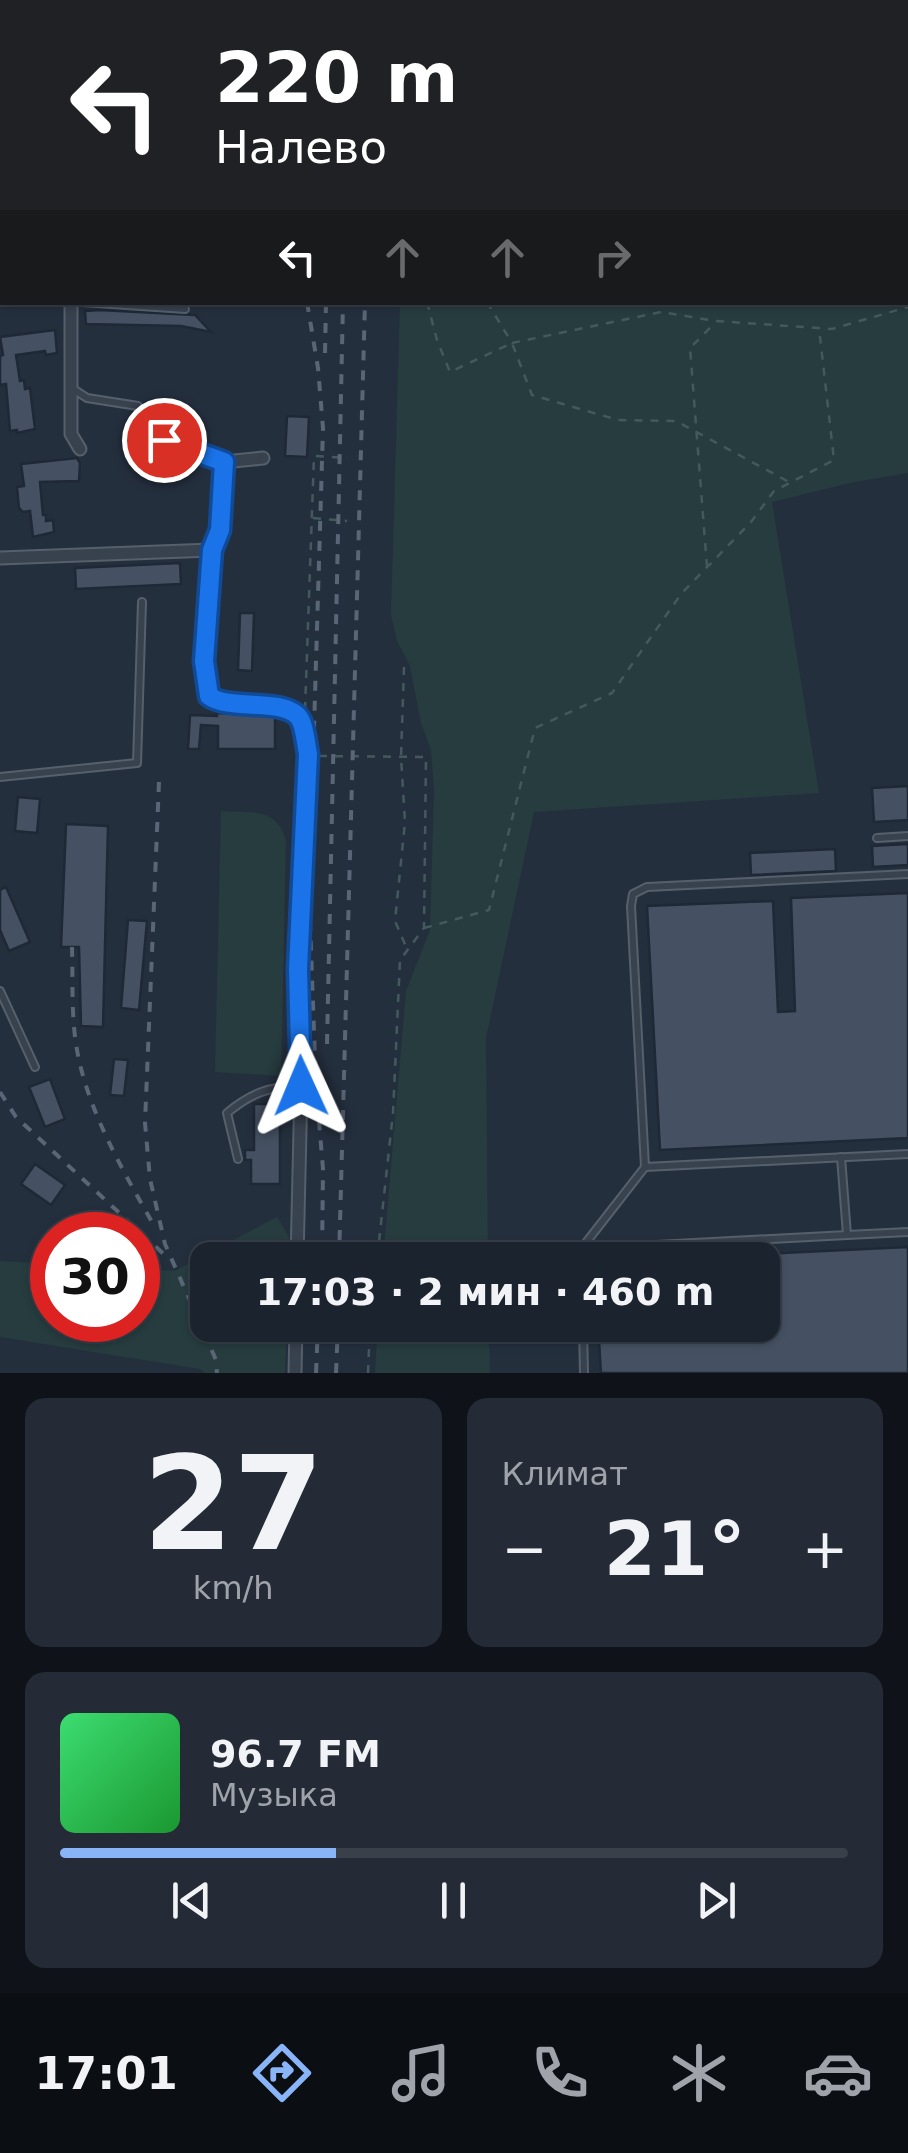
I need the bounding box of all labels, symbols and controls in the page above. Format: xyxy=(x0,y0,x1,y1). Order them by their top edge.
text: 220 m xyxy=(215,37,458,119)
icon: left xyxy=(50,40,180,170)
text: Налево xyxy=(215,121,387,174)
icon: left xyxy=(270,230,325,285)
icon: ahead xyxy=(375,230,430,285)
icon: ahead xyxy=(480,230,535,285)
icon: right xyxy=(585,230,640,285)
pin xyxy=(122,398,207,483)
icon: arrive xyxy=(137,413,192,468)
position arrow xyxy=(249,1034,353,1138)
speed limit sign: 30 xyxy=(30,1212,160,1342)
text: 17:03 · 2 мин · 460 m xyxy=(256,1270,714,1314)
text: 27 xyxy=(143,1428,324,1580)
text: Климат xyxy=(502,1455,628,1493)
text: 21° xyxy=(604,1505,746,1593)
text: − xyxy=(502,1517,548,1581)
text: + xyxy=(802,1517,848,1581)
text: km/h xyxy=(193,1569,274,1607)
text: 96.7 FM xyxy=(210,1732,381,1776)
text: Музыка xyxy=(210,1776,338,1814)
icon: previous xyxy=(164,1873,219,1928)
icon: pause xyxy=(426,1873,481,1928)
icon: next xyxy=(689,1873,744,1928)
icon: directions xyxy=(247,2038,317,2108)
icon: music xyxy=(386,2038,456,2108)
icon: phone xyxy=(525,2038,595,2108)
icon: climate xyxy=(664,2038,734,2108)
icon: car xyxy=(803,2038,873,2108)
text: 17:01 xyxy=(35,2047,178,2100)

